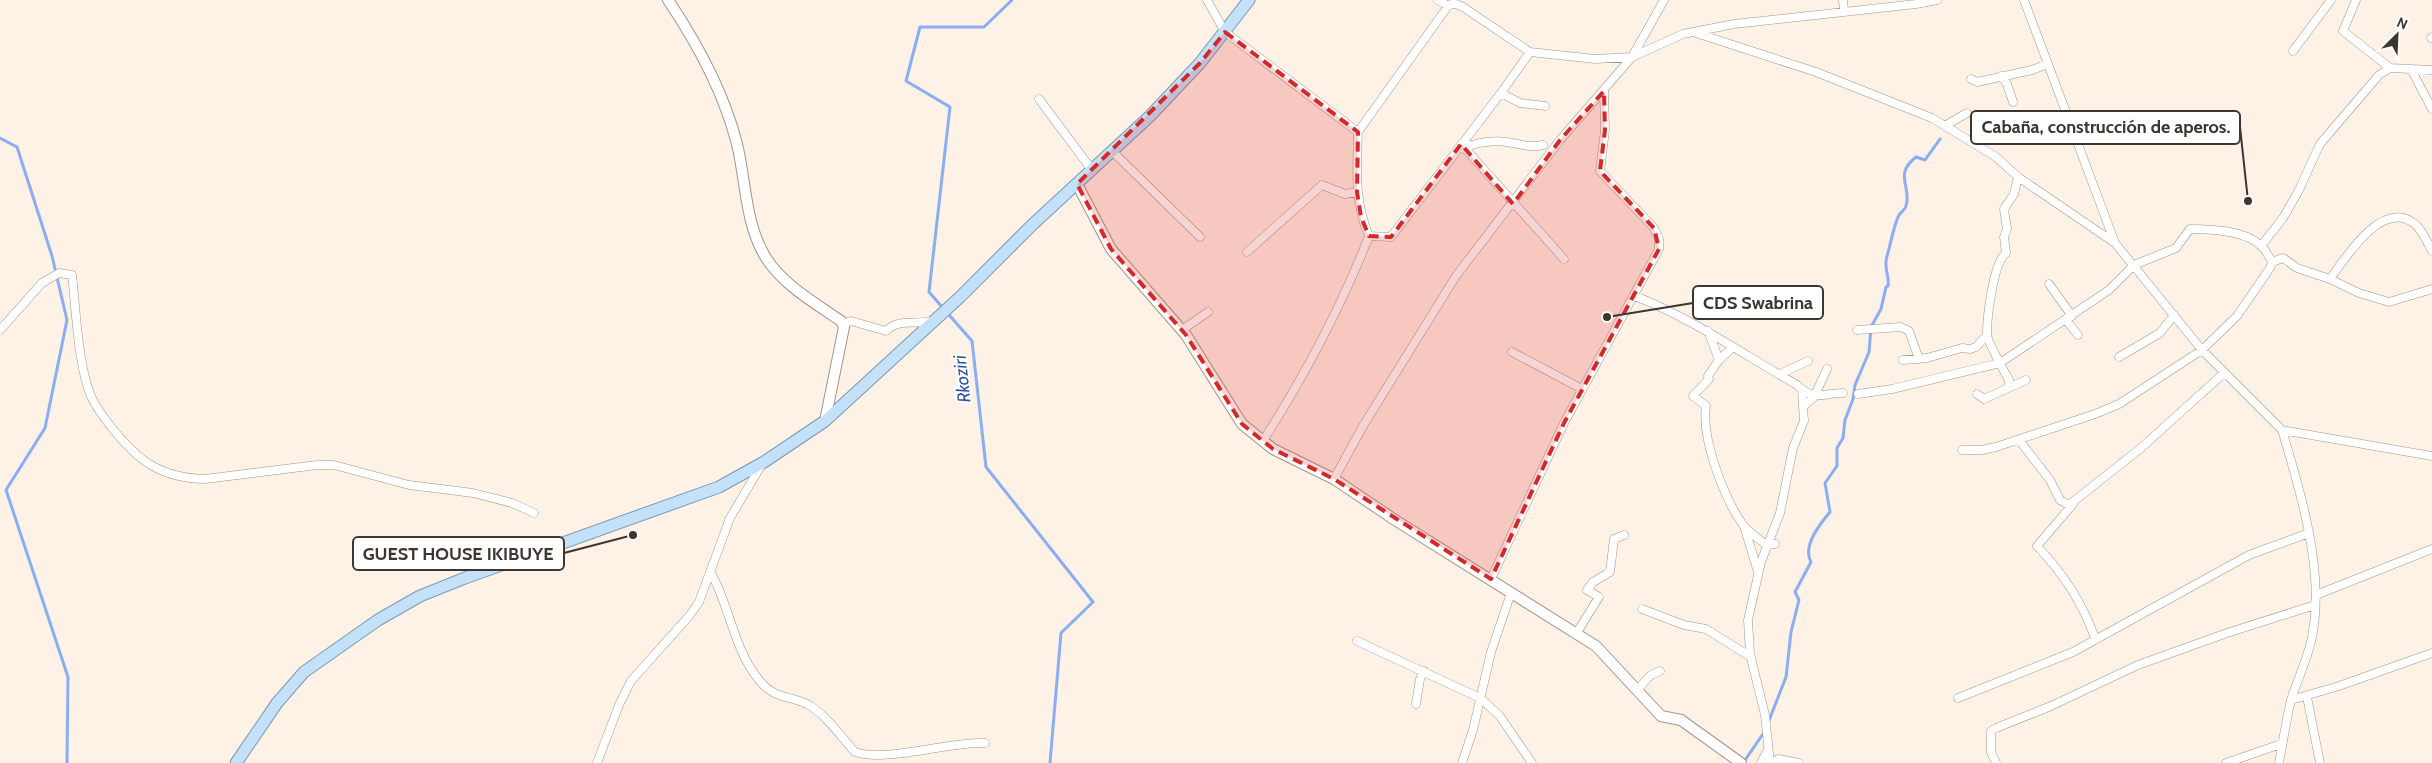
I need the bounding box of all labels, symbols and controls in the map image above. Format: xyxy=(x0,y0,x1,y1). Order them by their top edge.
north arrow xyxy=(2372,10,2422,60)
text: N xyxy=(2394,13,2410,33)
callout: Cabaña, construcción de aperos. xyxy=(1971,111,2240,144)
text: Cabaña, construcción de aperos. xyxy=(1982,116,2230,138)
callout: CDS Swabrina xyxy=(1693,286,1823,319)
text: CDS Swabrina xyxy=(1703,292,1813,314)
water label: Rkoziri xyxy=(948,353,975,404)
callout: GUEST HOUSE IKIBUYE xyxy=(353,537,564,570)
text: GUEST HOUSE IKIBUYE xyxy=(363,543,553,565)

